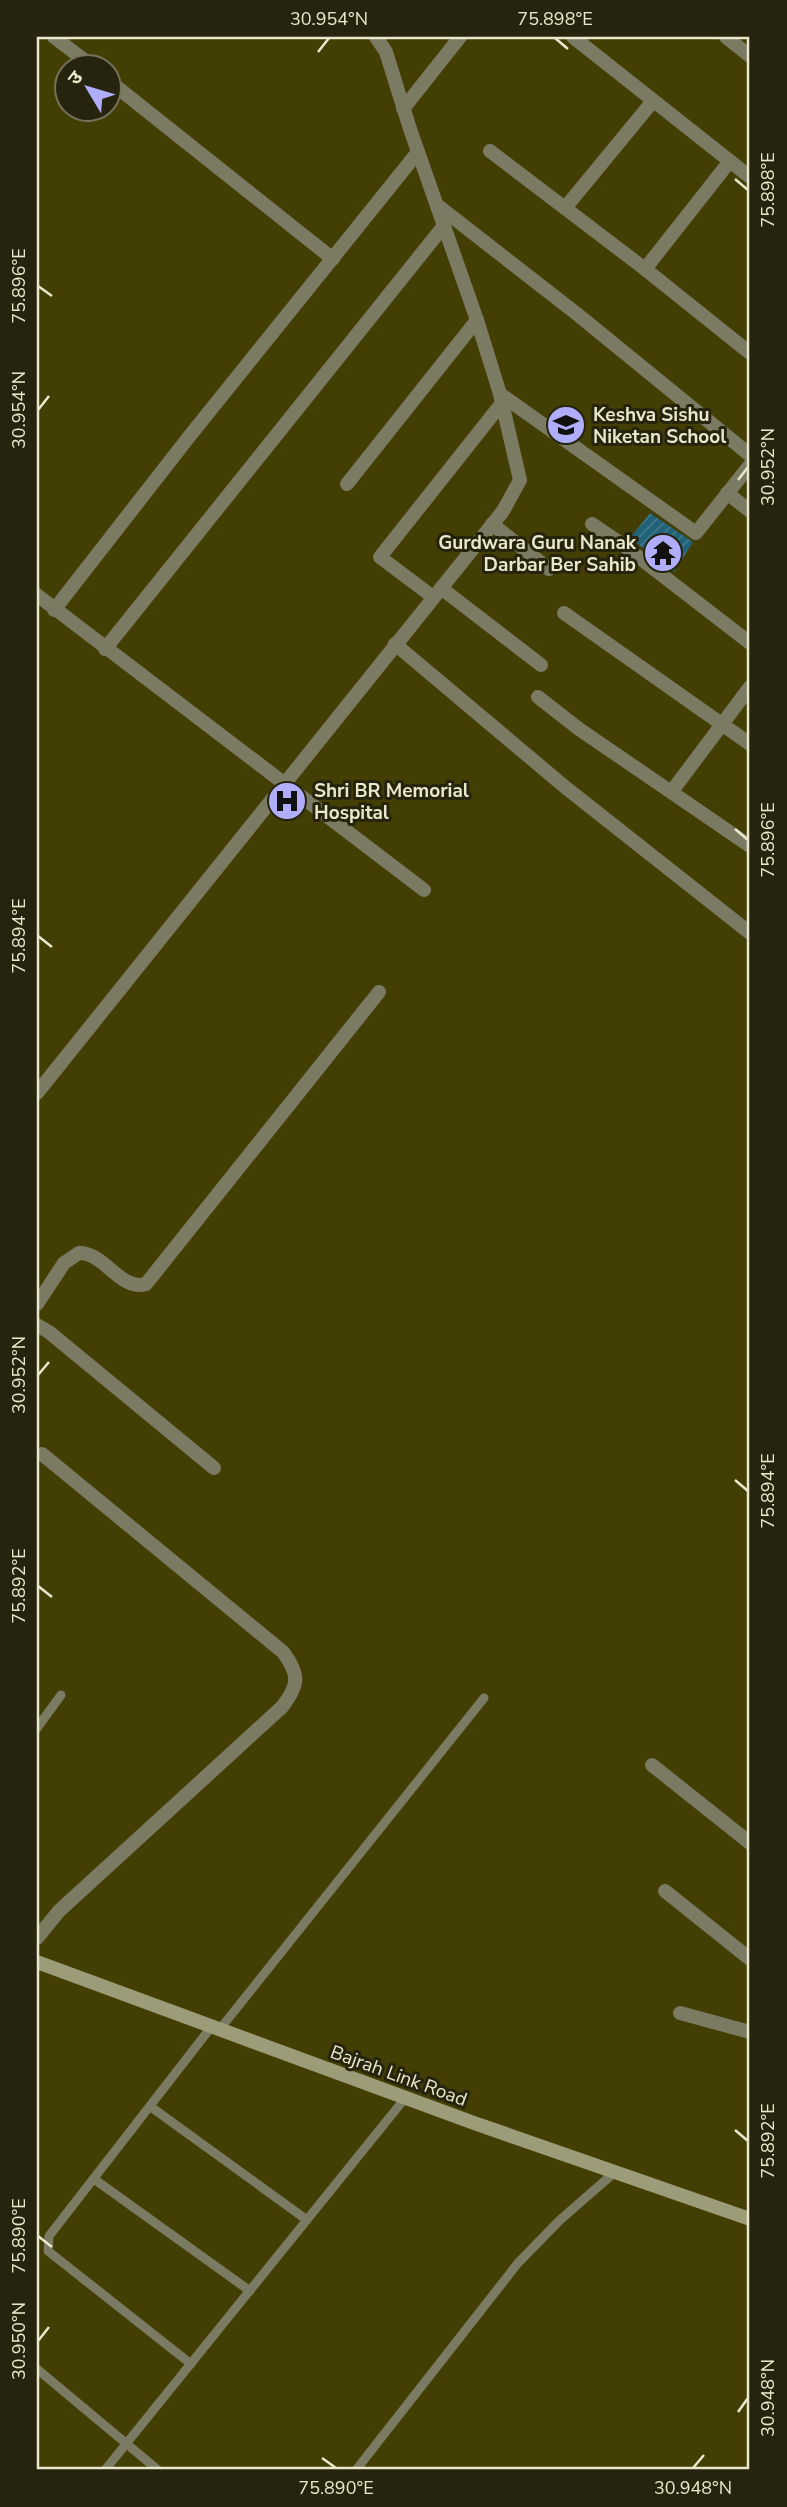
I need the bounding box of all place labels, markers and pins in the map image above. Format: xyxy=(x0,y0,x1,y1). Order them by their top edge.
place label: Keshva Sishu Niketan School xyxy=(593,402,726,450)
school or university icon: Keshva Sishu Niketan School xyxy=(545,404,587,446)
place label: Gurdwara Guru Nanak Darbar Ber Sahib xyxy=(438,530,637,578)
temple icon: Gurdwara Guru Nanak Darbar Ber Sahib xyxy=(642,532,684,574)
place label: Shri BR Memorial Hospital xyxy=(314,778,469,826)
hospital icon: Shri BR Memorial Hospital xyxy=(266,780,308,822)

